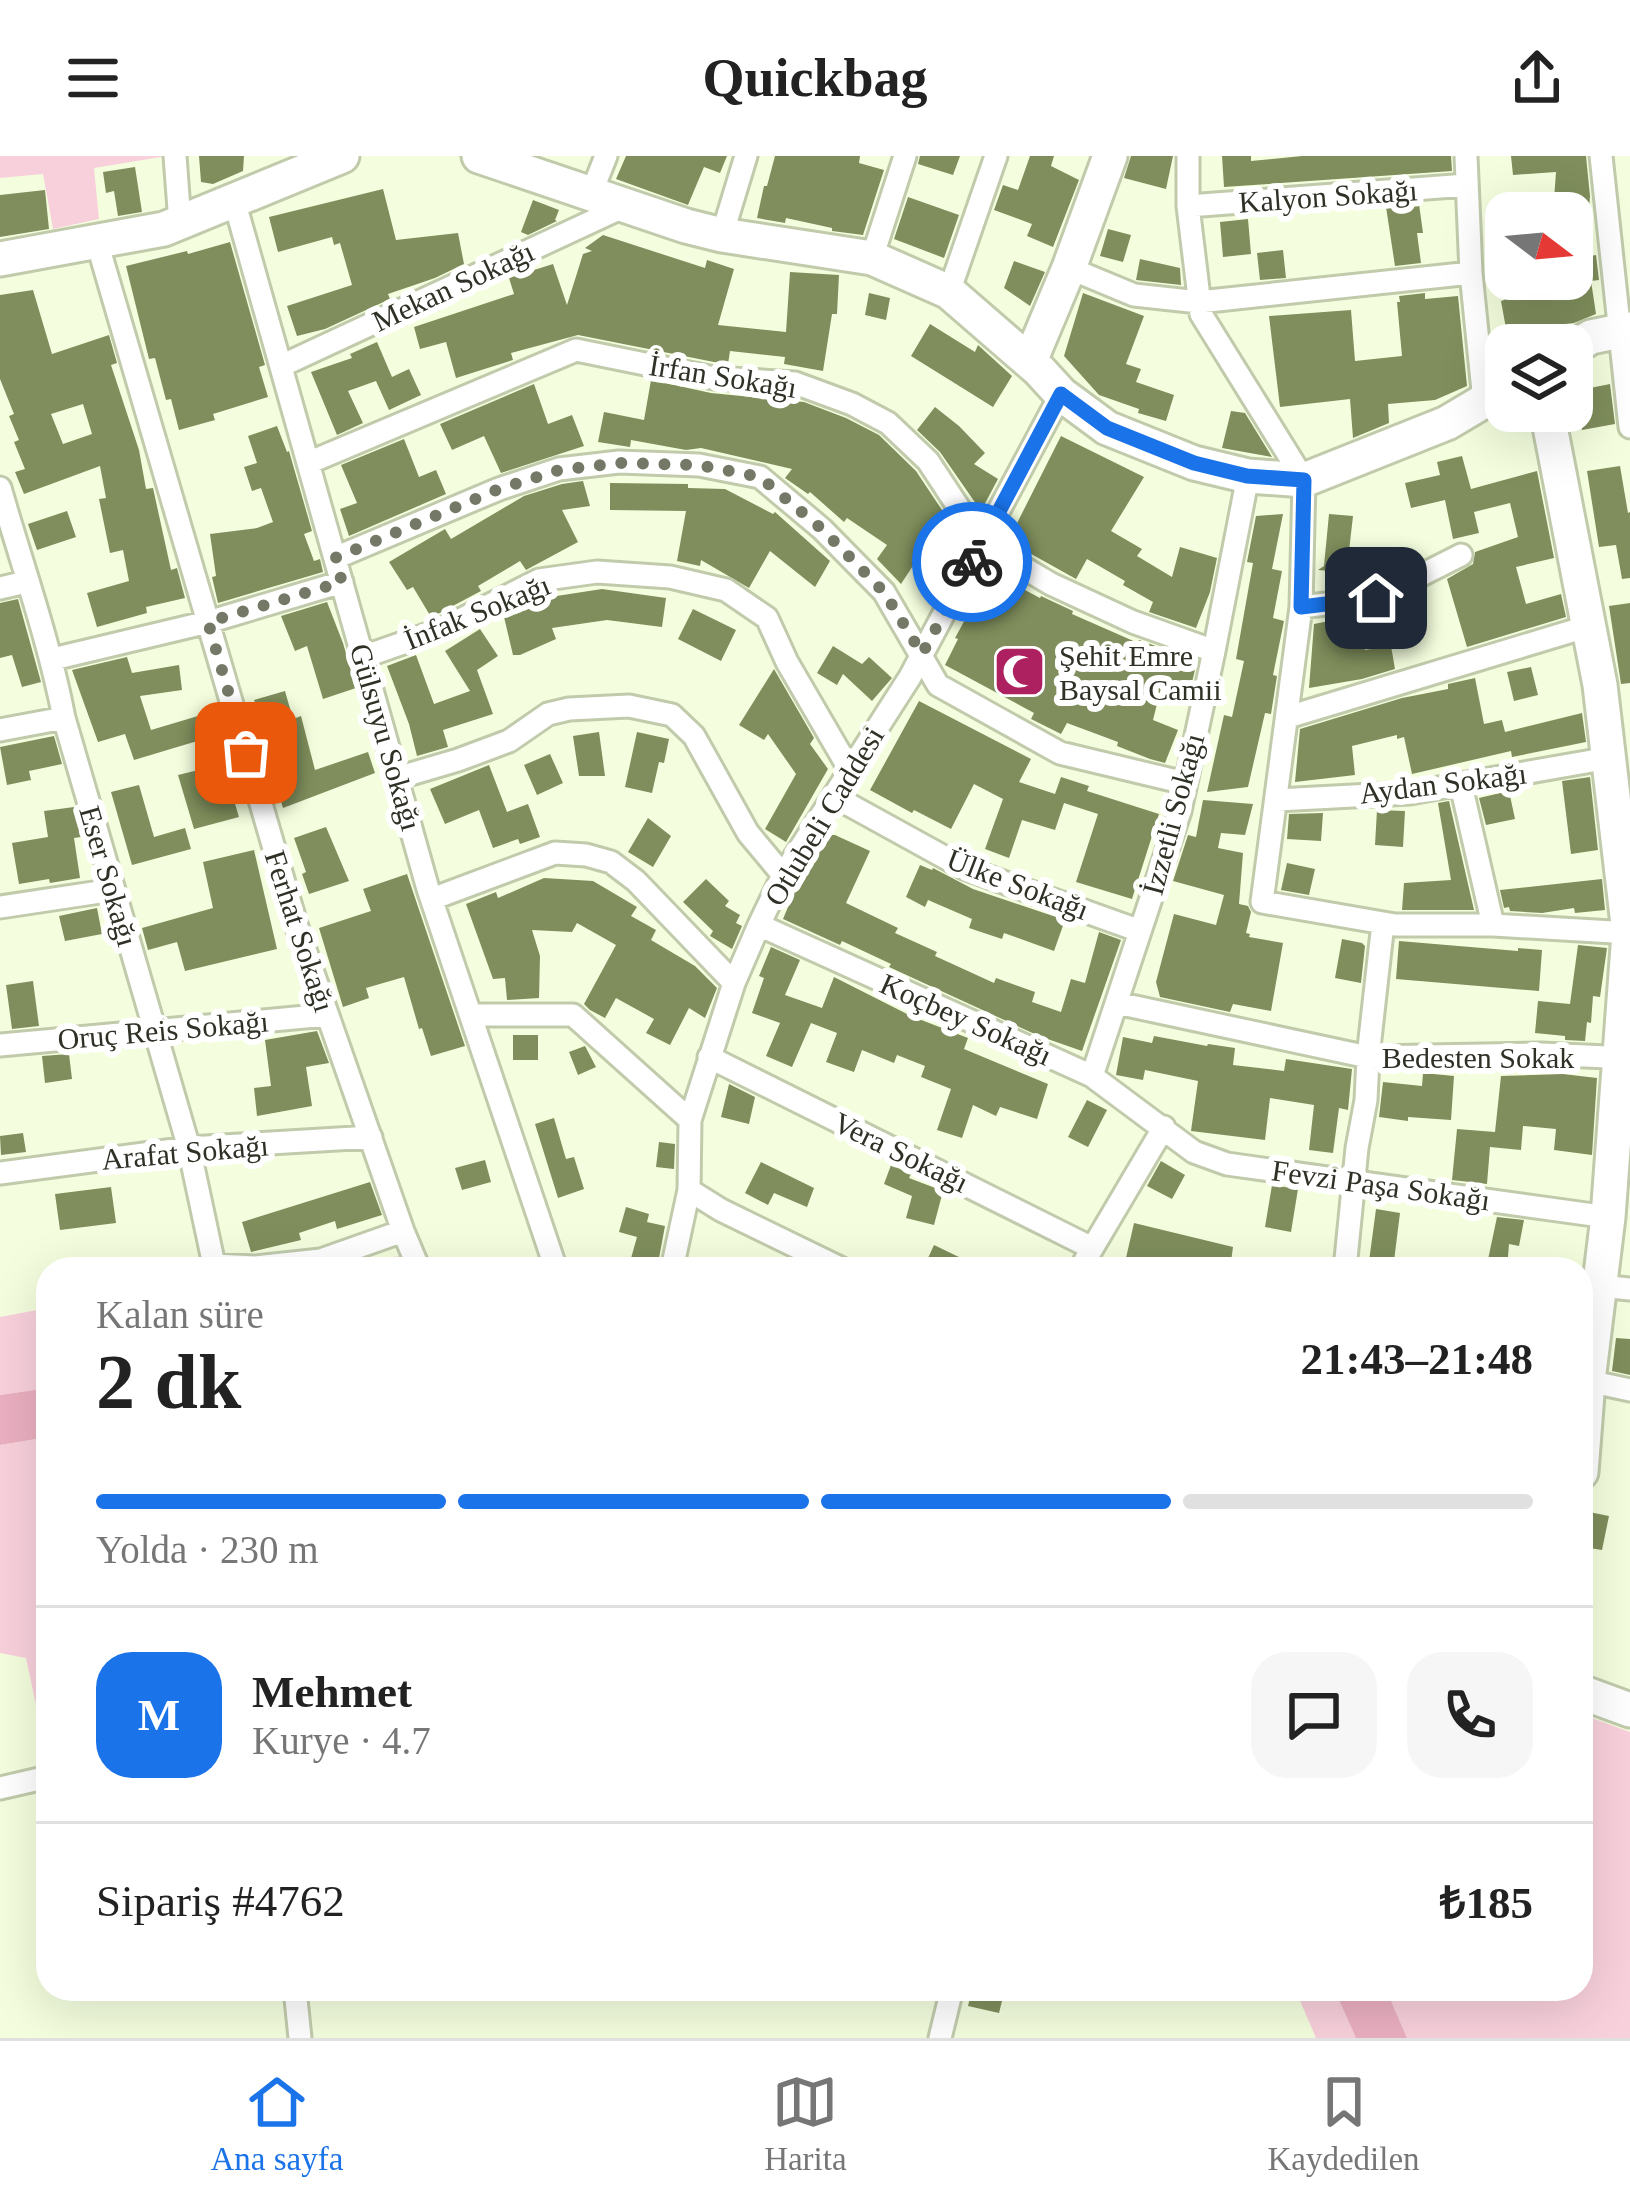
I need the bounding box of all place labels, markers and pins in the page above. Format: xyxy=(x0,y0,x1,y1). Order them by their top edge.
pin xyxy=(1325,547,1427,649)
place label: Şehit Emre Baysal Camii xyxy=(1059,639,1221,706)
mosque icon: Şehit Emre Baysal Camii xyxy=(992,644,1048,700)
pin xyxy=(195,702,297,804)

